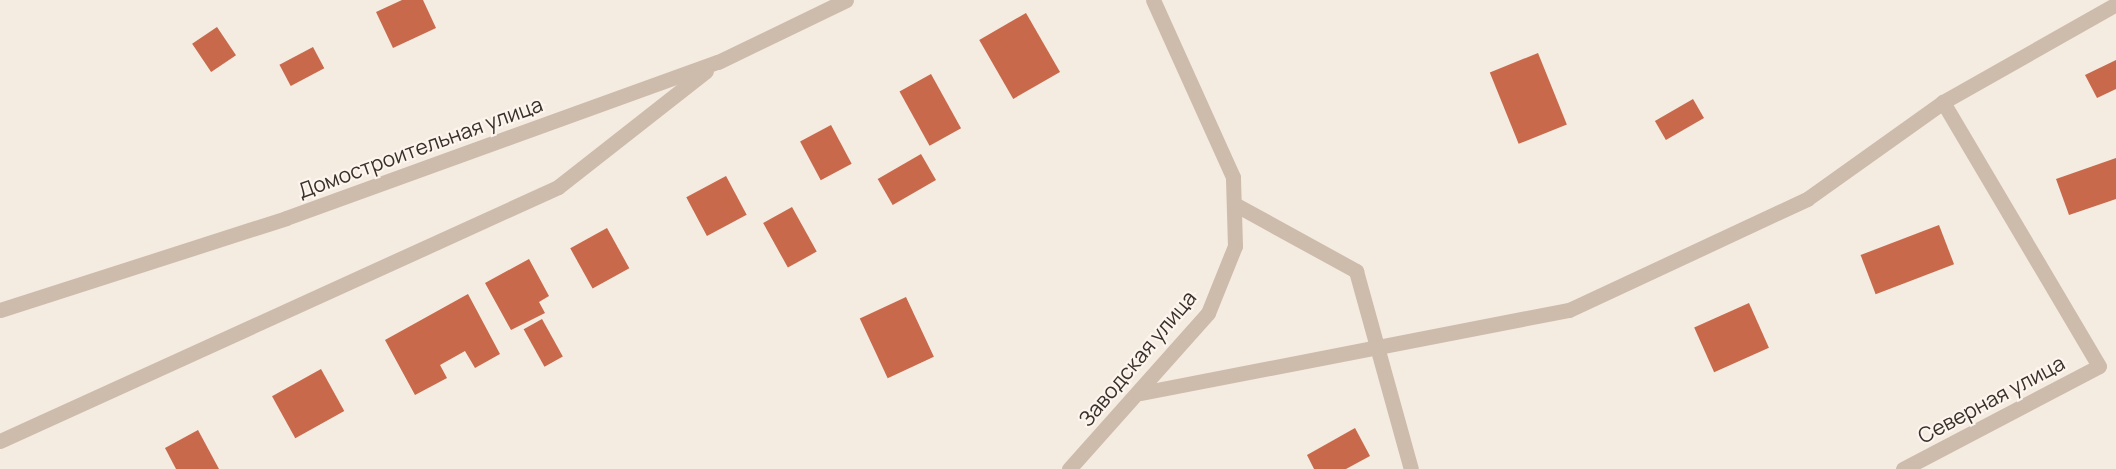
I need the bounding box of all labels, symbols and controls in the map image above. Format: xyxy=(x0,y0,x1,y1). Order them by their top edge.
street label: Домостроительная улица xyxy=(294,91,546,203)
street label: Заводская улица xyxy=(1073,285,1201,431)
street label: Северная улица xyxy=(1913,350,2069,448)

